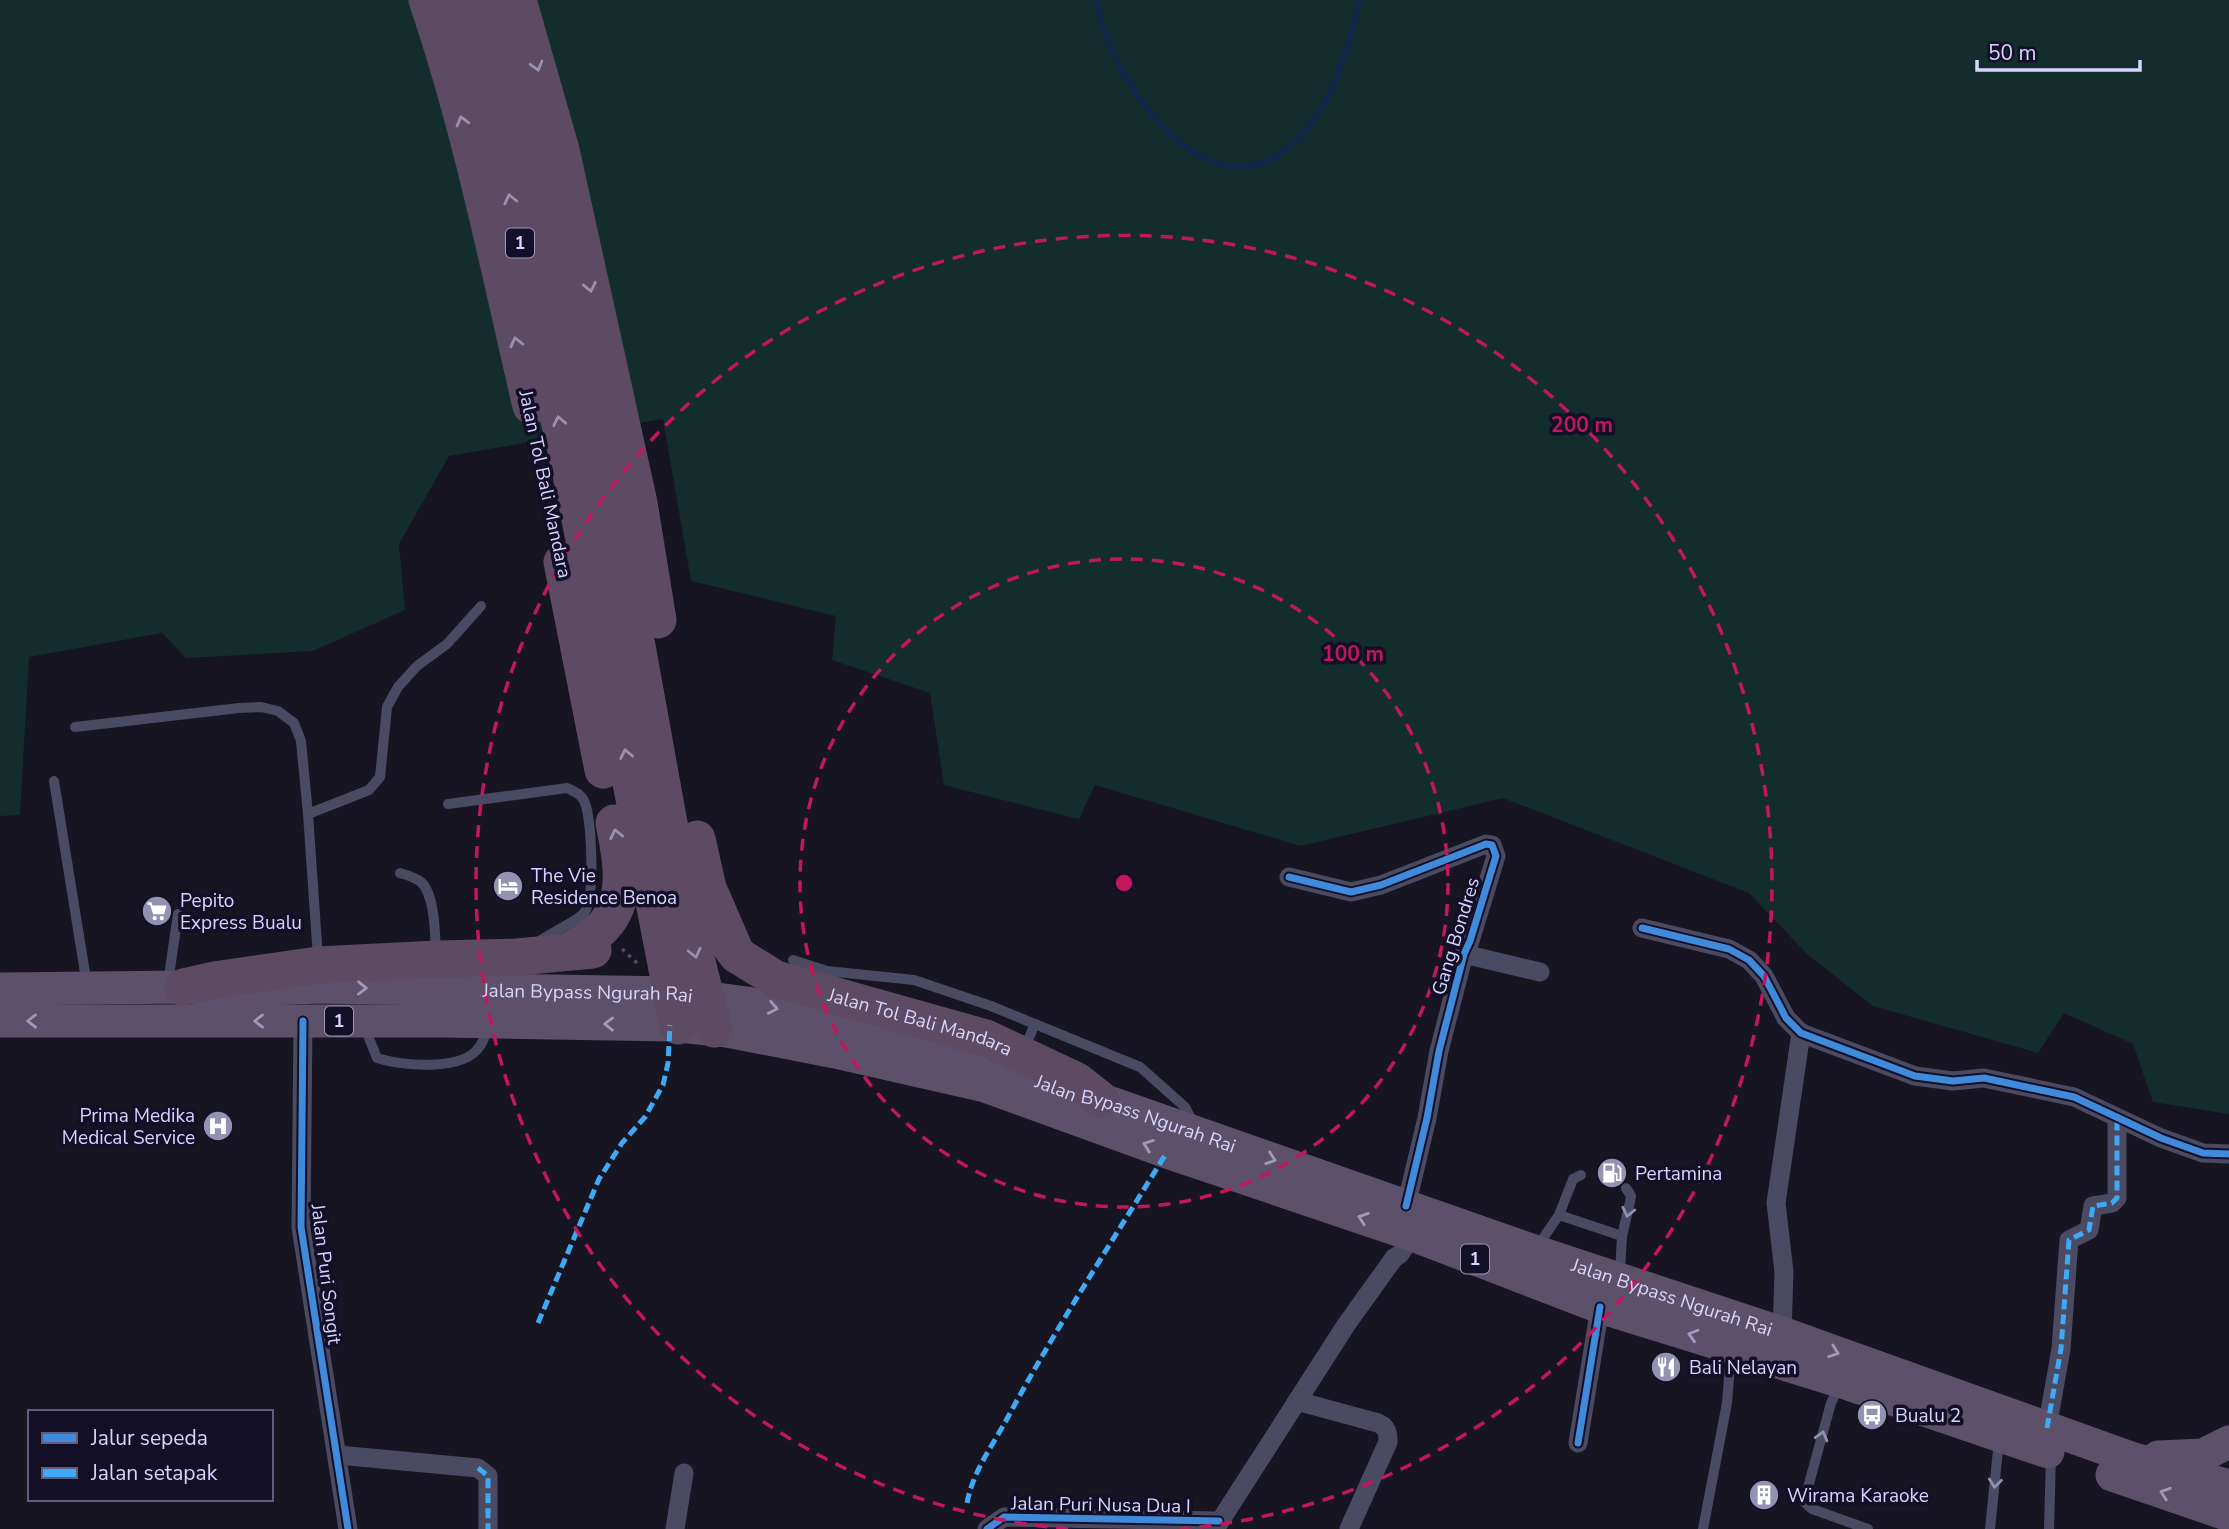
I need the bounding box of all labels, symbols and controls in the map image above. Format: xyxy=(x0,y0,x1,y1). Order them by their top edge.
scale bar xyxy=(1977,28,2140,72)
text: 50 m xyxy=(1988,39,2037,67)
one-way arrow xyxy=(529,59,544,71)
one-way arrow xyxy=(456,115,470,127)
one-way arrow xyxy=(504,193,518,205)
road number: 1 xyxy=(506,229,534,258)
one-way arrow xyxy=(582,281,597,293)
one-way arrow xyxy=(509,336,524,348)
street label: Jalan Tol Bali Mandara xyxy=(512,387,578,581)
text: 200 m xyxy=(1551,411,1613,439)
one-way arrow xyxy=(553,415,568,427)
text: 100 m xyxy=(1322,640,1384,668)
one-way arrow xyxy=(619,748,634,760)
one-way arrow xyxy=(610,828,625,840)
place label: The Vie Residence Benoa xyxy=(531,863,677,911)
hotel icon: The Vie Residence Benoa xyxy=(491,869,525,903)
centre of rings xyxy=(1112,871,1136,895)
street label: Gang Bondres xyxy=(1426,874,1486,998)
place label: Pepito Express Bualu xyxy=(180,888,302,936)
supermarket icon: Pepito Express Bualu xyxy=(140,894,174,928)
one-way arrow xyxy=(687,947,701,959)
street label: Jalan Bypass Ngurah Rai xyxy=(481,978,694,1010)
one-way arrow xyxy=(357,980,368,996)
street label: Jalan Tol Bali Mandara xyxy=(824,982,1017,1063)
one-way arrow xyxy=(767,1000,779,1015)
road number: 1 xyxy=(325,1006,353,1036)
one-way arrow xyxy=(26,1013,37,1029)
one-way arrow xyxy=(254,1013,264,1029)
one-way arrow xyxy=(604,1017,615,1032)
street label: Jalan Bypass Ngurah Rai xyxy=(1030,1068,1239,1160)
place label: Prima Medika Medical Service xyxy=(62,1103,195,1151)
hospital icon: Prima Medika Medical Service xyxy=(201,1109,235,1143)
one-way arrow xyxy=(1142,1139,1154,1153)
one-way arrow xyxy=(1264,1151,1277,1165)
fuel station icon: Pertamina xyxy=(1595,1156,1629,1190)
place label: Pertamina xyxy=(1635,1161,1722,1187)
street label: Jalan Puri Songit xyxy=(304,1201,348,1346)
one-way arrow xyxy=(1621,1205,1636,1217)
one-way arrow xyxy=(1358,1212,1370,1226)
road number: 1 xyxy=(1461,1244,1489,1274)
street label: Jalan Bypass Ngurah Rai xyxy=(1567,1252,1776,1343)
one-way arrow xyxy=(1687,1329,1699,1344)
one-way arrow xyxy=(1827,1344,1839,1358)
restaurant icon: Bali Nelayan xyxy=(1649,1350,1683,1384)
place label: Bali Nelayan xyxy=(1689,1355,1797,1381)
bus stop icon: Bualu 2 xyxy=(1855,1398,1889,1432)
place label: Bualu 2 xyxy=(1895,1403,1961,1429)
legend xyxy=(28,1410,273,1501)
text: Jalur sepeda xyxy=(90,1424,208,1452)
one-way arrow xyxy=(1814,1430,1828,1442)
text: Jalan setapak xyxy=(90,1459,218,1487)
one-way arrow xyxy=(1988,1477,2003,1488)
building icon: Wirama Karaoke xyxy=(1747,1478,1781,1512)
place label: Wirama Karaoke xyxy=(1787,1483,1929,1509)
one-way arrow xyxy=(2159,1486,2171,1501)
street label: Jalan Puri Nusa Dua I xyxy=(1010,1490,1191,1520)

